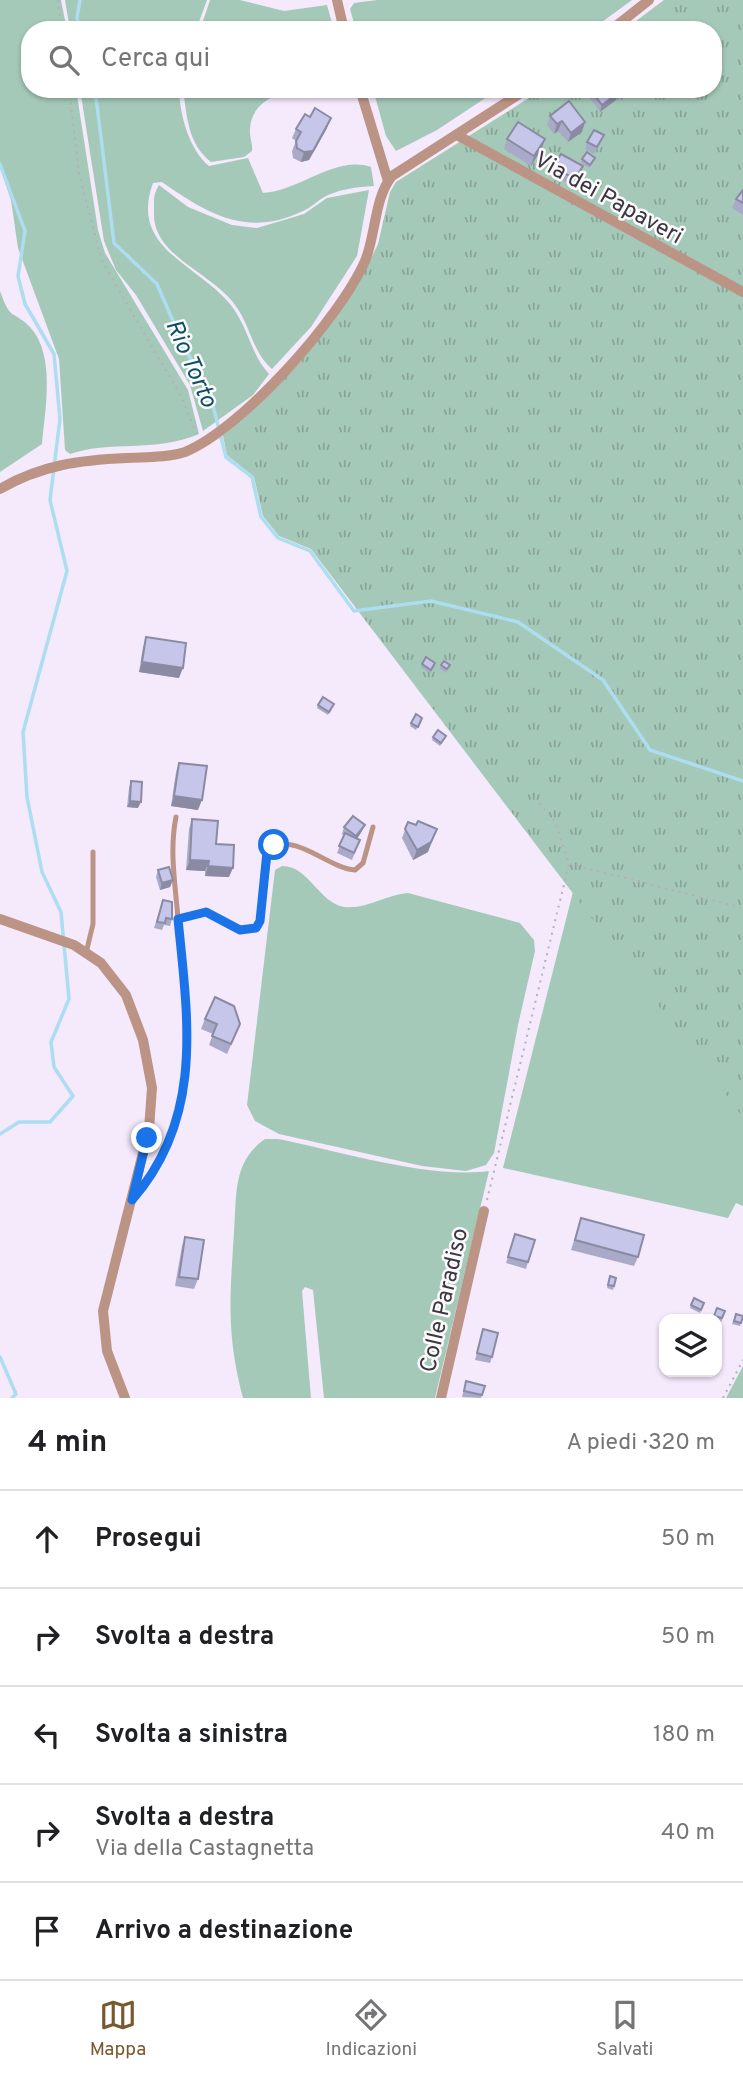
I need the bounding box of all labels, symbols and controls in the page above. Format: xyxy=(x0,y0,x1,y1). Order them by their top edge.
search box xyxy=(21,21,722,98)
icon: search xyxy=(45,41,83,79)
text: Cerca qui xyxy=(101,43,210,76)
street label: Via dei Papaveri xyxy=(528,146,687,252)
water label: Rio Torto xyxy=(158,315,223,413)
route start xyxy=(258,829,289,860)
route end xyxy=(131,1122,162,1153)
street label: Colle Paradiso xyxy=(415,1226,476,1376)
map controls xyxy=(659,1314,722,1377)
button: layers xyxy=(659,1314,722,1377)
text: 4 min xyxy=(28,1425,107,1462)
text: A piedi · 320 m xyxy=(567,1429,715,1458)
icon: ahead xyxy=(28,1520,66,1558)
text: Prosegui xyxy=(95,1523,202,1556)
text: 50 m xyxy=(661,1525,715,1554)
icon: right xyxy=(28,1618,66,1656)
text: Svolta a destra xyxy=(95,1621,274,1654)
text: 50 m xyxy=(661,1623,715,1652)
icon: left xyxy=(28,1716,66,1754)
text: Svolta a sinistra xyxy=(95,1719,288,1752)
text: 180 m xyxy=(653,1721,715,1750)
text: Svolta a destra xyxy=(95,1802,274,1835)
icon: right xyxy=(28,1814,66,1852)
text: 40 m xyxy=(661,1819,715,1848)
text: Via della Castagnetta xyxy=(95,1835,314,1864)
icon: arrive xyxy=(28,1912,66,1950)
text: Arrivo a destinazione xyxy=(95,1915,353,1948)
tab: Mappa xyxy=(90,1996,146,2062)
tab: Indicazioni xyxy=(325,1996,417,2062)
tab: Salvati xyxy=(596,1996,653,2062)

